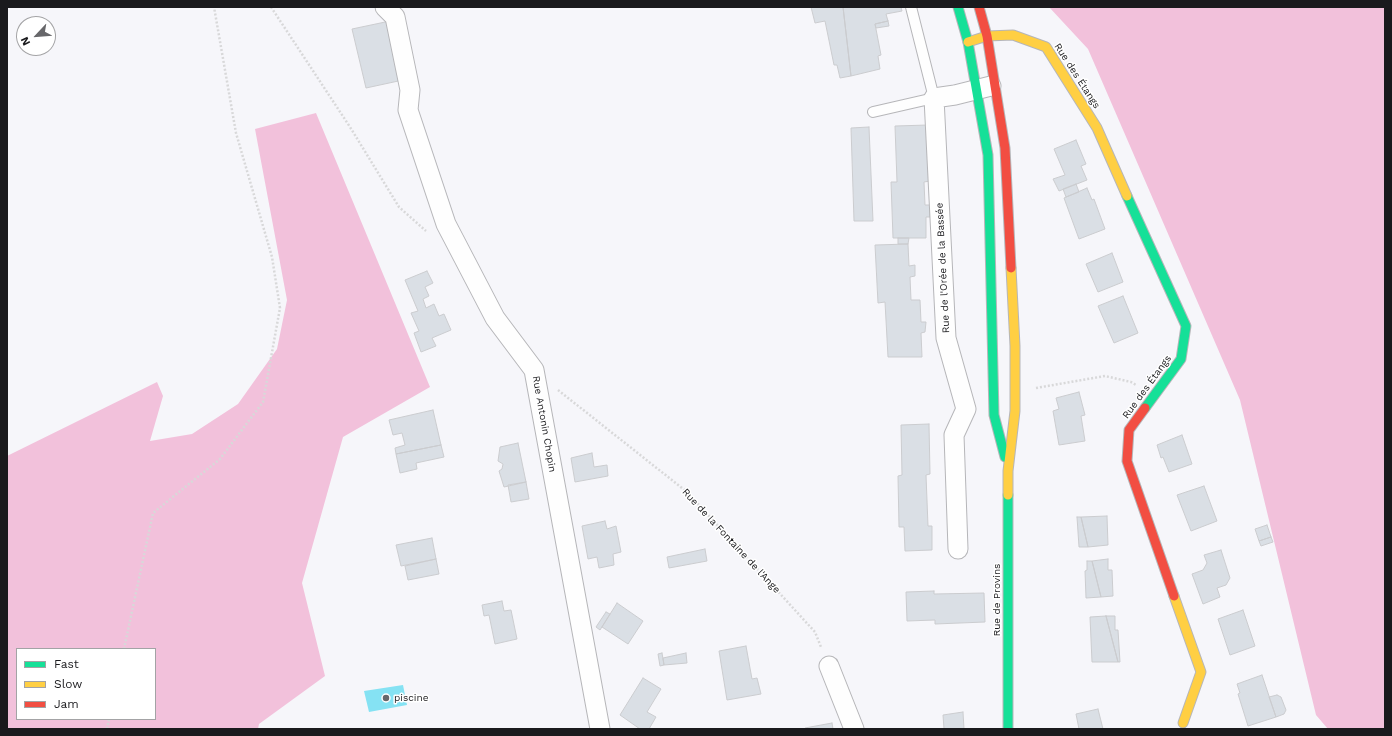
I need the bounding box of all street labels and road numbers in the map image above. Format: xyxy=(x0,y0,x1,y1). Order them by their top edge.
street label: Rue des Étangs xyxy=(1051,41,1103,111)
street label: Rue de l'Orée de la Bassée xyxy=(934,202,952,334)
street label: Rue des Étangs xyxy=(1120,353,1174,421)
street label: Rue Antonin Chopin xyxy=(530,375,558,473)
street label: Rue de la Fontaine de l'Ange xyxy=(679,486,783,596)
street label: Rue de Provins xyxy=(991,564,1003,636)

